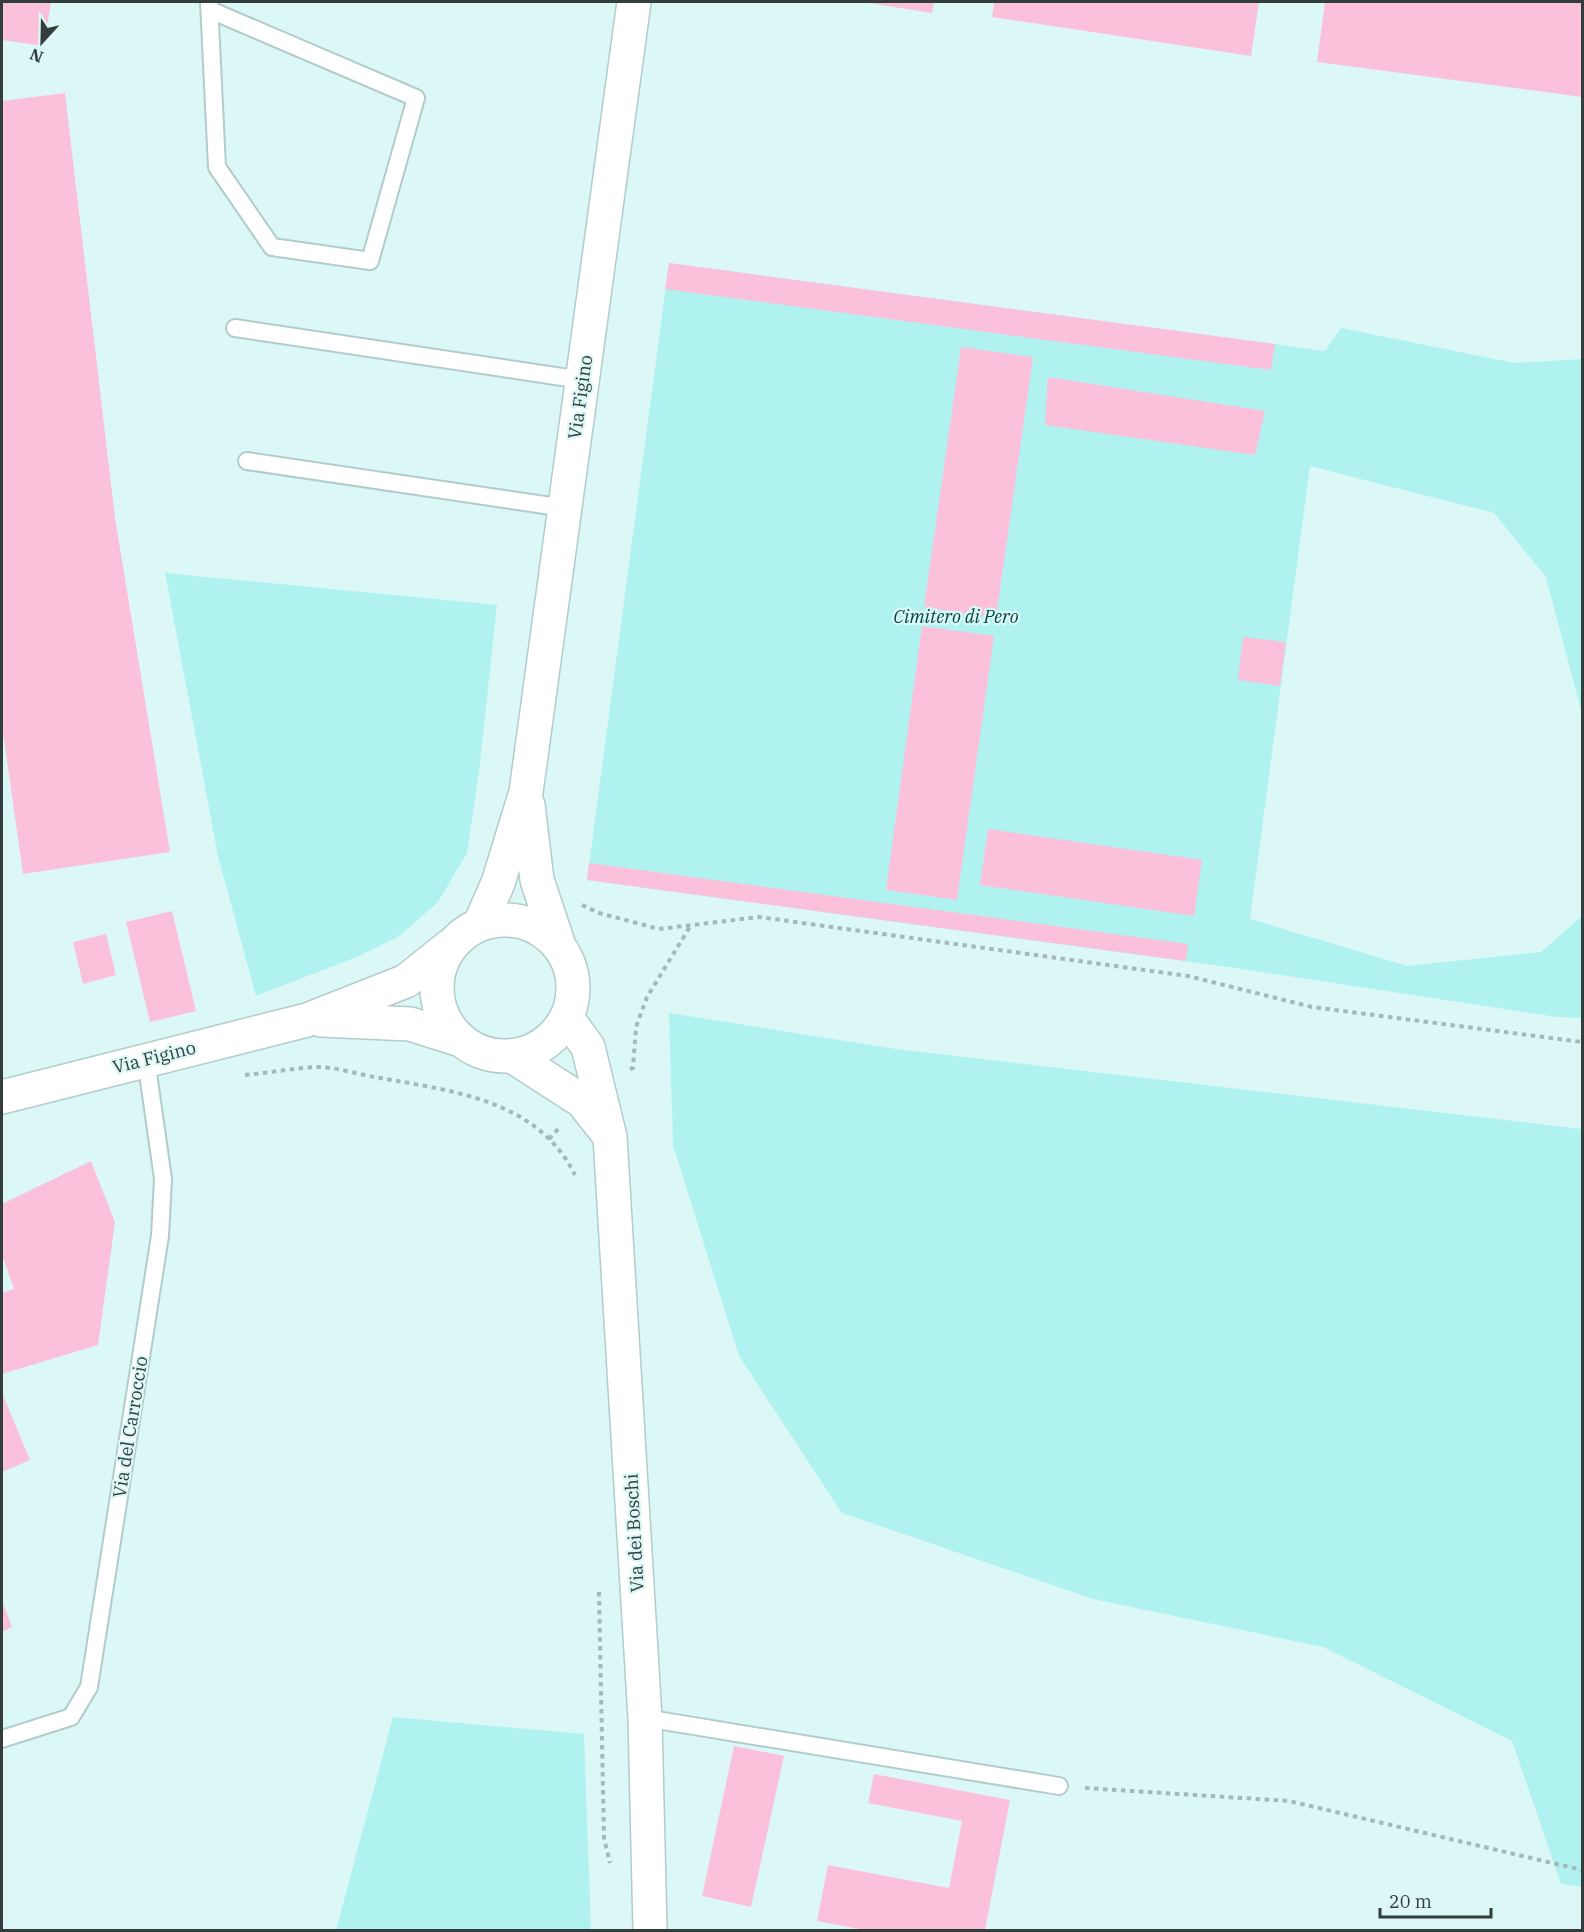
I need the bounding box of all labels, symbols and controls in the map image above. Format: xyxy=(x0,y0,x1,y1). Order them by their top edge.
north arrow xyxy=(12,12,72,72)
text: N xyxy=(27,44,46,68)
street label: Via Figino xyxy=(563,353,597,441)
park label: Cimitero di Pero xyxy=(893,605,1019,628)
street label: Via Figino xyxy=(110,1036,198,1078)
street label: Via del Carroccio xyxy=(107,1354,153,1500)
street label: Via dei Boschi xyxy=(619,1473,649,1593)
scale bar xyxy=(1380,1881,1491,1919)
text: 20 m xyxy=(1389,1890,1432,1913)

